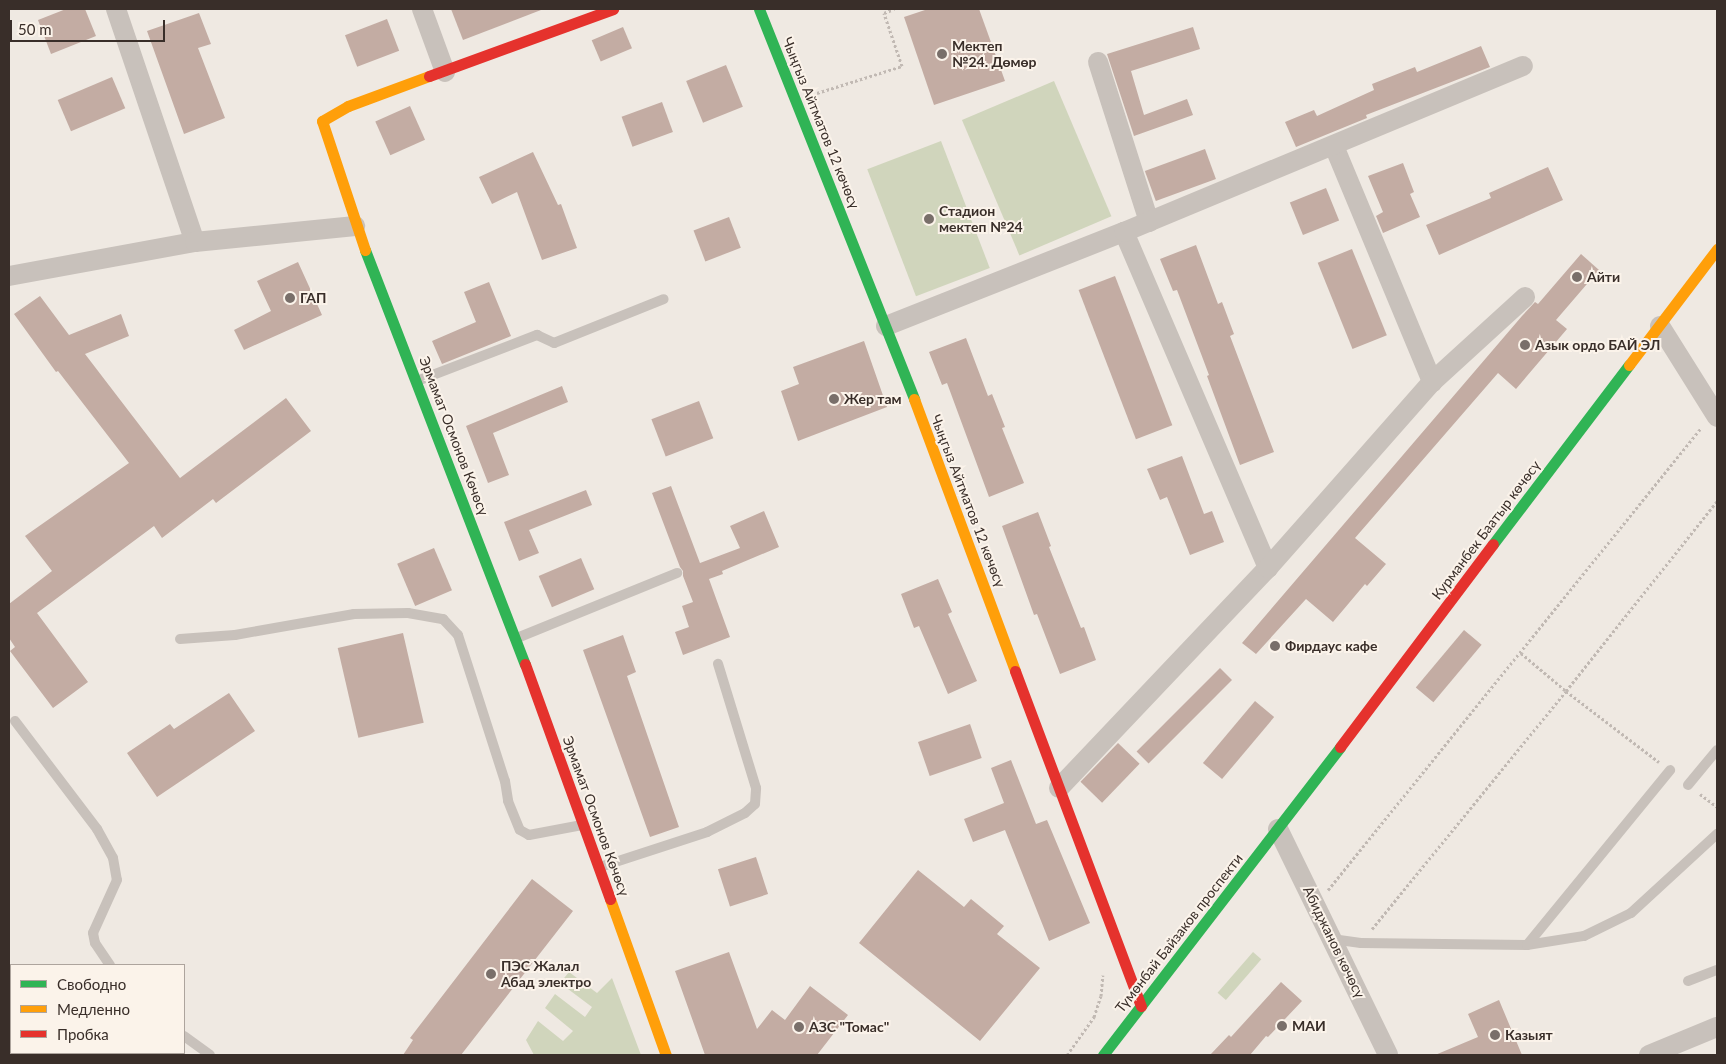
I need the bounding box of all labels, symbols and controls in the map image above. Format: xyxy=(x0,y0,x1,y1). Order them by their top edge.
scale bar xyxy=(12,10,168,42)
text: 50 m xyxy=(18,20,52,38)
street label: Чыңгыз Айтматов 12 көчөсү xyxy=(779,35,863,211)
place label: Мектеп №24. Дөмөр xyxy=(952,38,1036,70)
marker: Мектеп №24. Дөмөр xyxy=(936,48,948,60)
place label: Стадион мектеп №24 xyxy=(939,203,1023,236)
marker: Стадион мектеп №24 xyxy=(923,213,935,225)
place label: Айти xyxy=(1587,269,1620,285)
marker: Айти xyxy=(1571,271,1583,283)
place label: ГАП xyxy=(300,290,326,306)
marker: ГАП xyxy=(284,292,296,304)
place label: Азык ордо БАЙ ЭЛ xyxy=(1535,337,1660,353)
marker: Азык ордо БАЙ ЭЛ xyxy=(1519,339,1531,351)
street label: Эрмамат Осмонов Көчөсү xyxy=(416,354,492,518)
place label: Жер там xyxy=(844,391,902,407)
marker: Жер там xyxy=(828,393,840,405)
street label: Чыңгыз Айтматов 12 көчөсү xyxy=(927,412,1009,590)
street label: Курманбек Баатыр көчөсү xyxy=(1428,457,1544,603)
place label: Фирдаус кафе xyxy=(1285,638,1378,654)
marker: Фирдаус кафе xyxy=(1269,640,1281,652)
street label: Эрмамат Осмонов Көчөсү xyxy=(559,734,633,898)
street label: Түмөнбай Байзаков проспекти xyxy=(1112,850,1246,1016)
street label: Абиджанов көчөсү xyxy=(1300,883,1368,1001)
place label: ПЭС Жалал Абад электро xyxy=(501,958,591,990)
legend xyxy=(10,964,185,1054)
marker: ПЭС Жалал Абад электро xyxy=(485,968,497,980)
text: Свободно xyxy=(57,975,126,993)
text: Медленно xyxy=(57,1000,130,1018)
place label: МАИ xyxy=(1292,1018,1326,1034)
place label: АЗС "Томас" xyxy=(809,1019,889,1035)
marker: МАИ xyxy=(1276,1020,1288,1032)
marker: АЗС "Томас" xyxy=(793,1021,805,1033)
text: Пробка xyxy=(57,1025,109,1043)
place label: Казыят xyxy=(1505,1027,1553,1043)
marker: Казыят xyxy=(1489,1029,1501,1041)

